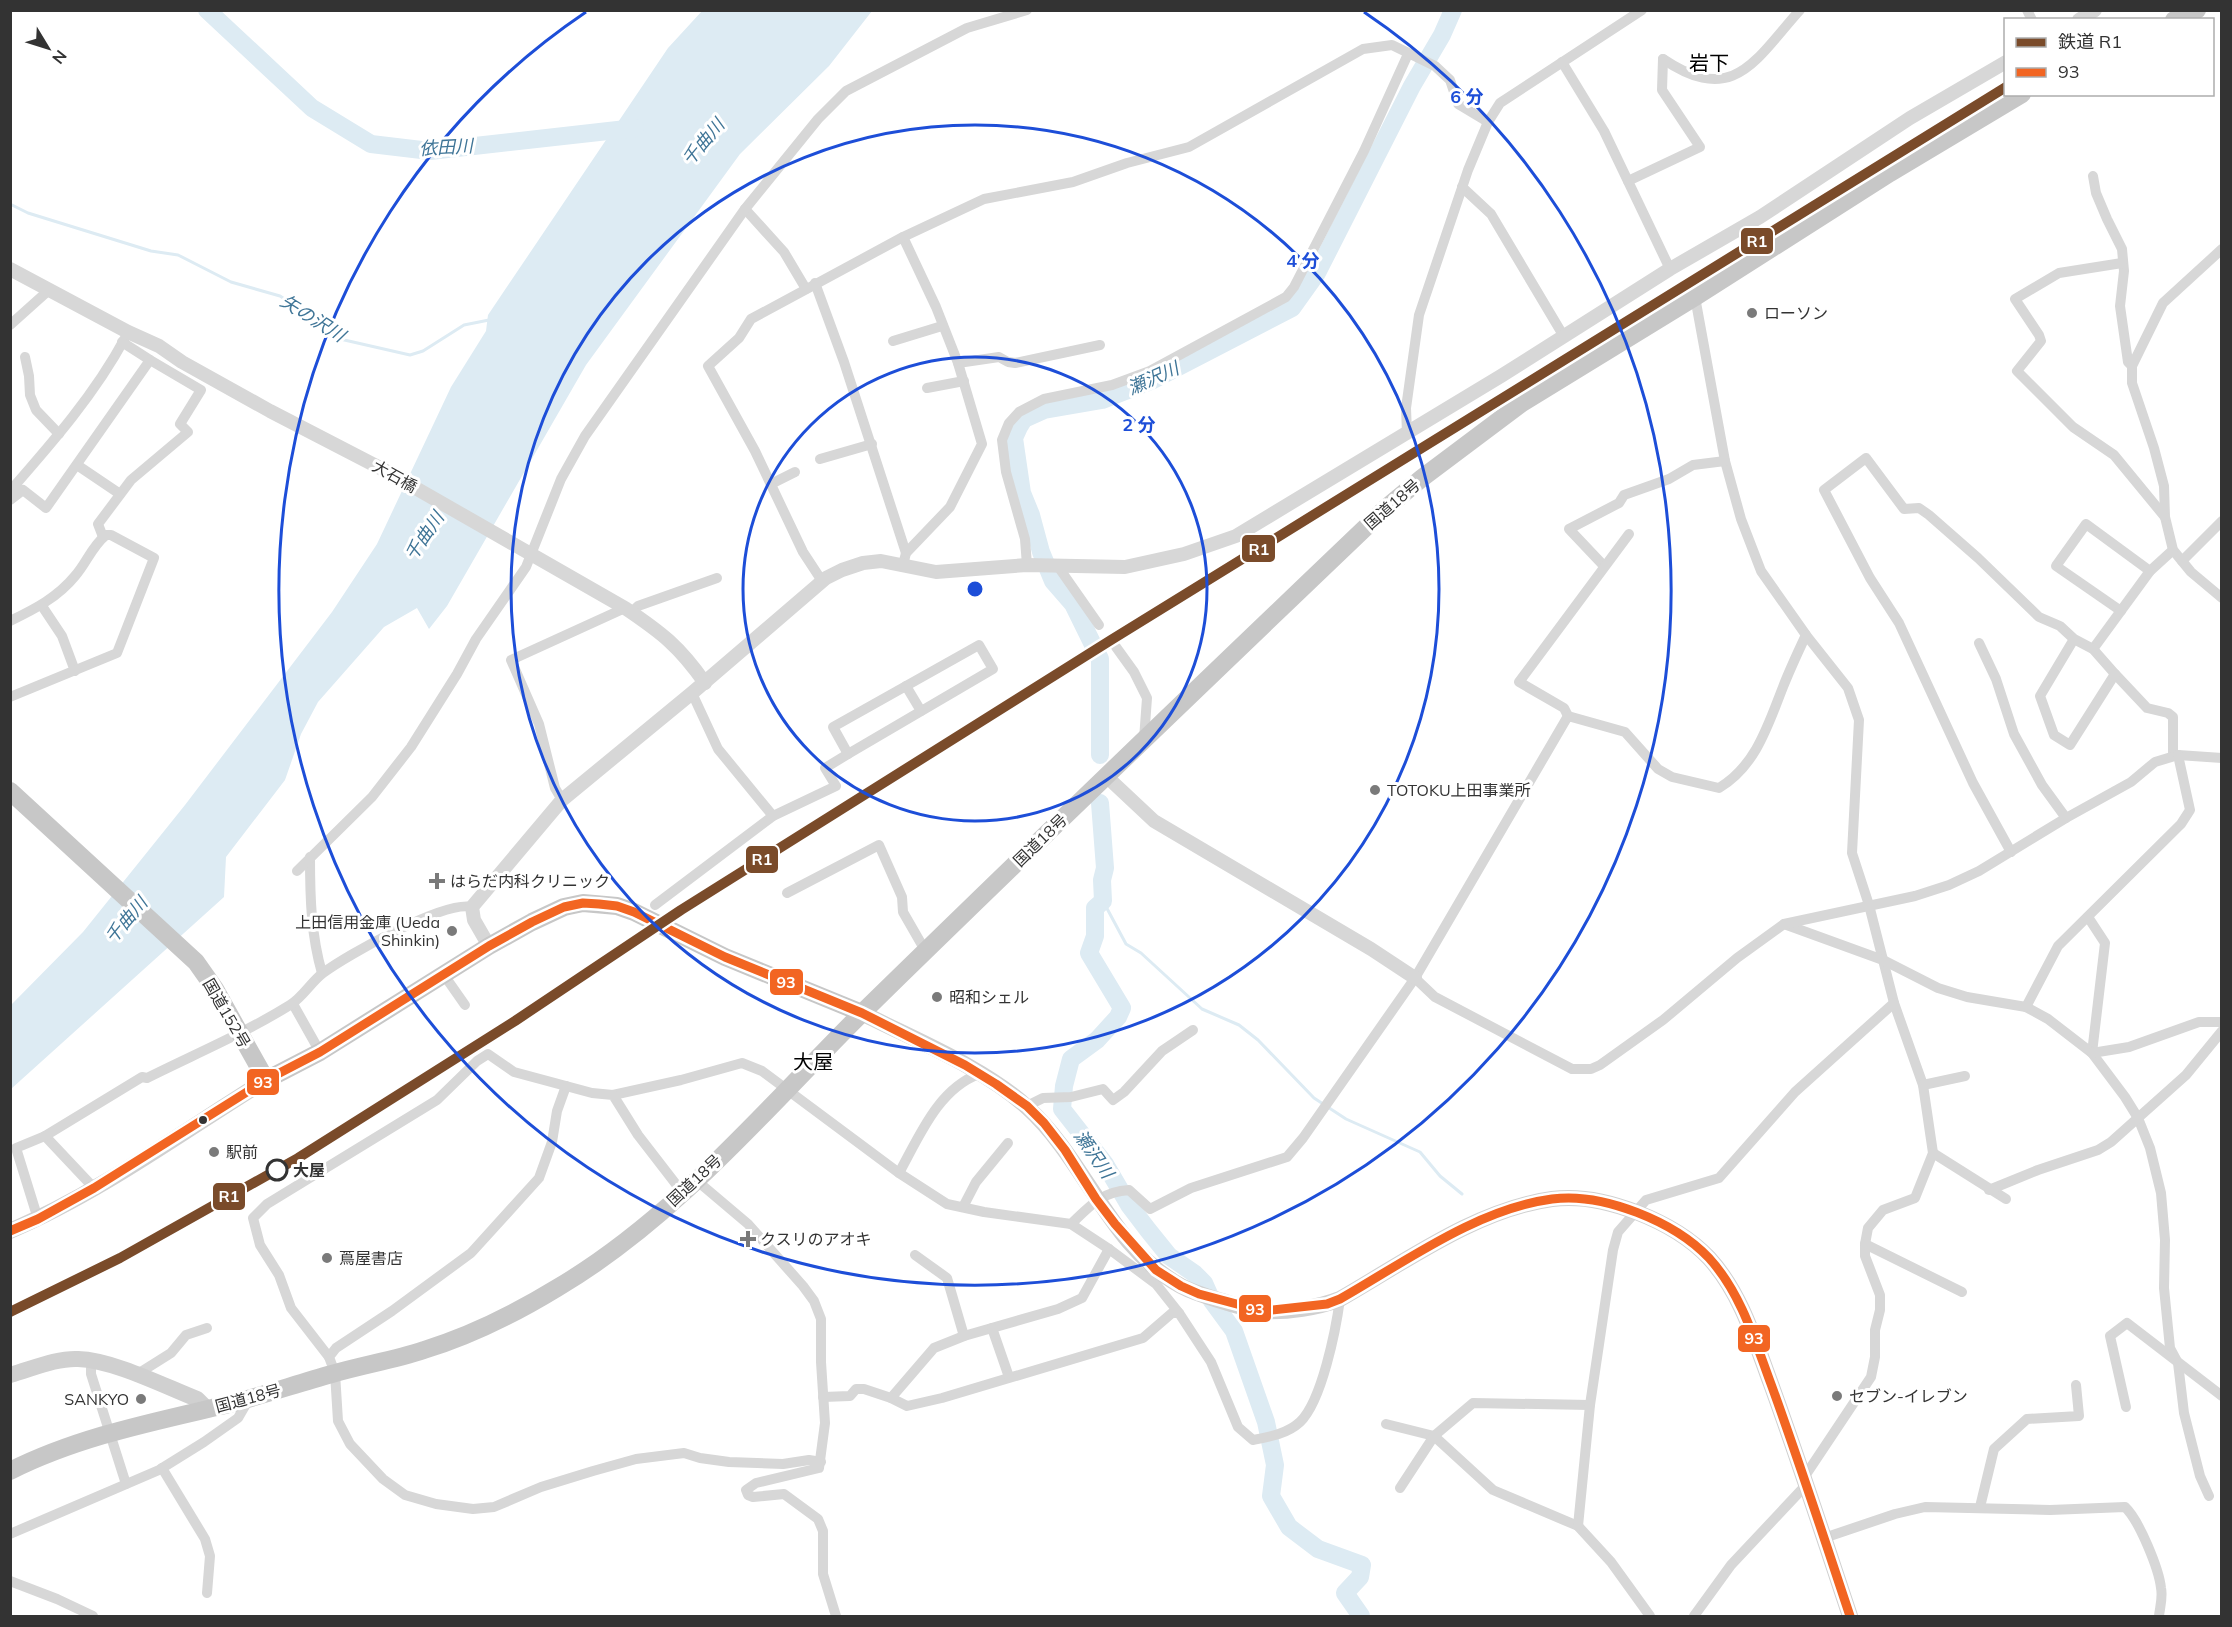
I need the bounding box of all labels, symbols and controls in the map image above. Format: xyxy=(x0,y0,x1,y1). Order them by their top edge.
north arrow xyxy=(18,18,78,78)
legend xyxy=(2004,18,2214,96)
text: 鉄道 R1 xyxy=(2058,30,2122,53)
text: N xyxy=(48,46,71,68)
district label: 岩下 xyxy=(1689,50,1729,75)
text: 93 xyxy=(2058,60,2080,83)
text: 6 分 xyxy=(1450,85,1484,108)
water label: 千曲川 xyxy=(677,112,730,170)
water label: 依田川 xyxy=(418,134,476,160)
line badge: R1 xyxy=(1740,227,1774,255)
text: R1 xyxy=(1747,231,1767,251)
text: 4 分 xyxy=(1286,249,1320,272)
water label: 矢の沢川 xyxy=(276,289,351,348)
place label: ローソン xyxy=(1764,303,1828,323)
marker: ローソン xyxy=(1745,306,1759,320)
water label: 瀬沢川 xyxy=(1124,356,1184,399)
text: 2 分 xyxy=(1122,413,1156,436)
street label: 大石橋 xyxy=(369,456,421,496)
street label: 国道18号 xyxy=(1360,474,1424,534)
water label: 千曲川 xyxy=(399,506,450,565)
line badge: R1 xyxy=(1241,534,1276,563)
text: R1 xyxy=(1249,539,1269,559)
centre of rings xyxy=(965,579,985,599)
place label: TOTOKU上田事業所 xyxy=(1387,780,1531,800)
marker: TOTOKU上田事業所 xyxy=(1368,783,1382,797)
street label: 国道18号 xyxy=(1009,809,1071,871)
line badge: R1 xyxy=(745,845,779,874)
text: R1 xyxy=(752,849,772,869)
place label: はらだ内科クリニック xyxy=(450,871,610,891)
marker: はらだ内科クリニック xyxy=(428,872,446,890)
water label: 千曲川 xyxy=(100,890,153,948)
place label: 上田信用金庫 (Ueda Shinkin) xyxy=(295,912,440,950)
marker: 上田信用金庫 (Ueda Shinkin) xyxy=(445,924,459,938)
line badge: 93 xyxy=(769,968,804,996)
text: 93 xyxy=(776,972,796,992)
street label: 国道152号 xyxy=(199,975,255,1051)
place label: 昭和シェル xyxy=(949,987,1029,1007)
marker: 昭和シェル xyxy=(930,990,944,1004)
district label: 大屋 xyxy=(793,1049,833,1074)
line badge: 93 xyxy=(246,1068,280,1096)
text: 93 xyxy=(253,1072,273,1092)
unlabelled marker xyxy=(197,1114,209,1126)
water label: 瀬沢川 xyxy=(1069,1125,1120,1184)
place label: 駅前 xyxy=(226,1142,258,1162)
marker: 駅前 xyxy=(207,1145,221,1159)
street label: 国道18号 xyxy=(663,1150,725,1210)
marker: 大屋 xyxy=(266,1159,288,1181)
place label: 大屋 xyxy=(293,1160,325,1180)
line badge: R1 xyxy=(212,1182,246,1211)
text: R1 xyxy=(219,1186,239,1206)
place label: クスリのアオキ xyxy=(760,1229,872,1249)
marker: クスリのアオキ xyxy=(741,1232,755,1246)
place label: 蔦屋書店 xyxy=(339,1248,403,1268)
marker: 蔦屋書店 xyxy=(320,1251,334,1265)
line badge: 93 xyxy=(1238,1294,1272,1323)
text: 93 xyxy=(1245,1299,1265,1319)
line badge: 93 xyxy=(1737,1324,1771,1353)
text: 93 xyxy=(1744,1328,1764,1348)
street label: 国道18号 xyxy=(213,1380,283,1416)
place label: セブン-イレブン xyxy=(1849,1386,1968,1406)
place label: SANKYO xyxy=(64,1389,129,1409)
marker: セブン-イレブン xyxy=(1830,1389,1844,1403)
marker: SANKYO xyxy=(134,1392,148,1406)

